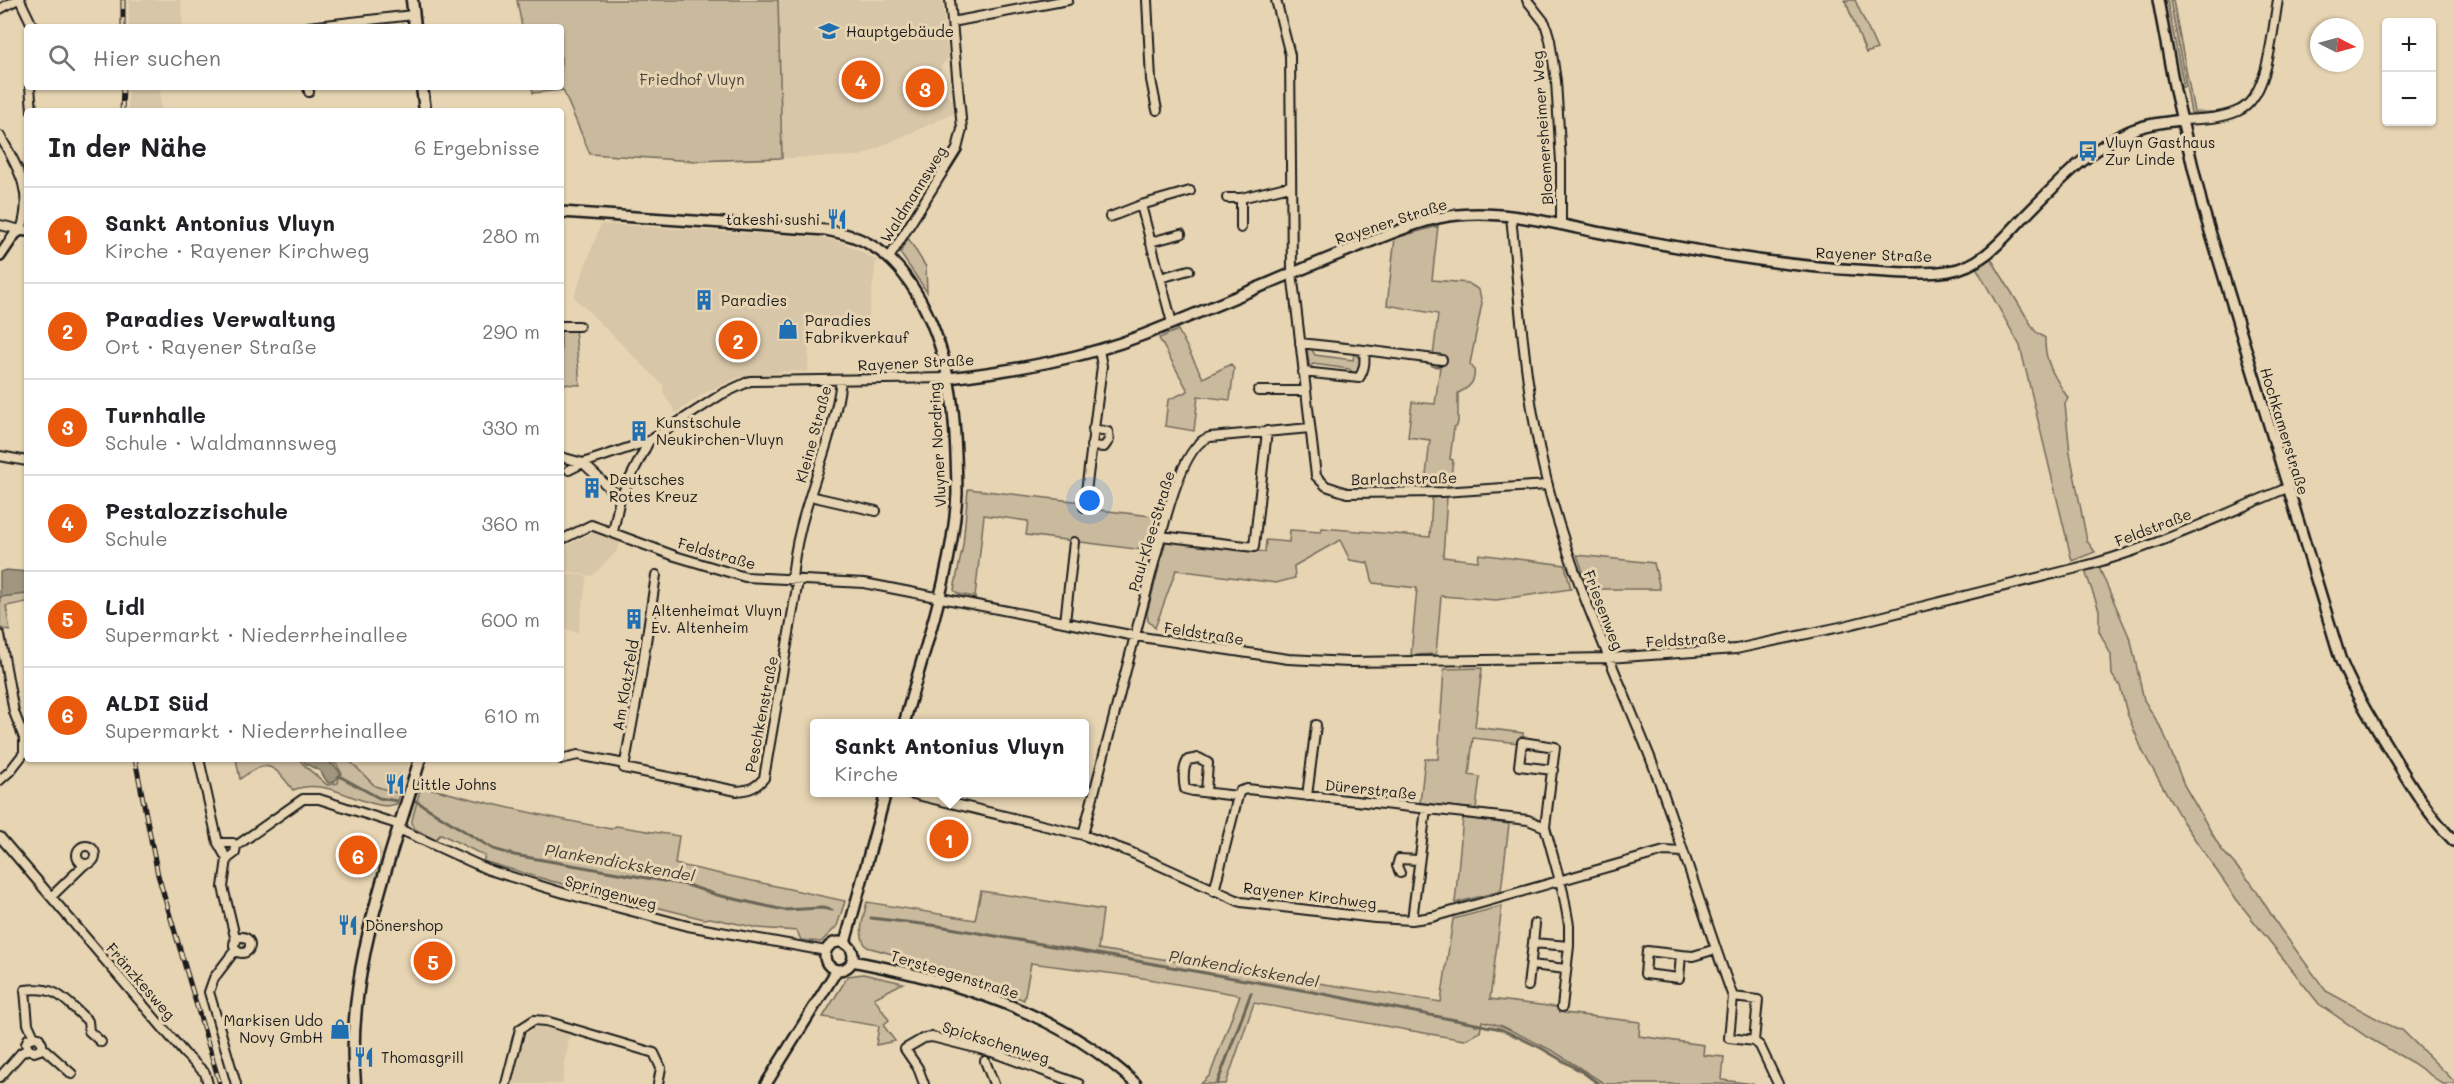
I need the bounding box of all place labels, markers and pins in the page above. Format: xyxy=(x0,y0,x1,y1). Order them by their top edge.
school or university icon: Hauptgebäude xyxy=(817,19,841,43)
place label: Hauptgebäude xyxy=(846,21,954,41)
pin: 4 xyxy=(842,58,880,103)
pin: 3 xyxy=(906,66,944,110)
place label: Vluyn Gasthaus Zur Linde xyxy=(2105,132,2215,169)
bus stop icon: Vluyn Gasthaus Zur Linde xyxy=(2076,139,2100,163)
restaurant icon: takeshi sushi xyxy=(825,207,849,231)
place label: takeshi sushi xyxy=(726,209,820,229)
building icon: Paradies xyxy=(692,288,716,312)
place label: Paradies xyxy=(721,290,787,310)
place label: Paradies Fabrikverkauf xyxy=(805,310,910,347)
shop icon: Paradies Fabrikverkauf xyxy=(776,317,800,341)
pin: 2 xyxy=(718,318,758,362)
place label: Kunstschule Neukirchen-Vluyn xyxy=(656,412,784,449)
building icon: Kunstschule Neukirchen-Vluyn xyxy=(627,419,651,443)
place label: Deutsches Rotes Kreuz xyxy=(609,469,698,506)
building icon: Deutsches Rotes Kreuz xyxy=(580,476,604,500)
place label: Altenheimat Vluyn Ev. Altenheim xyxy=(651,600,782,637)
building icon: Altenheimat Vluyn Ev. Altenheim xyxy=(622,607,646,631)
restaurant icon: Little Johns xyxy=(383,772,407,796)
place label: Little Johns xyxy=(412,774,497,794)
pin: 1 xyxy=(930,816,968,862)
pin: 6 xyxy=(338,832,378,878)
restaurant icon: Dönershop xyxy=(336,913,360,937)
place label: Dönershop xyxy=(365,915,443,935)
pin: 5 xyxy=(414,938,452,984)
place label: Markisen Udo Novy GmbH xyxy=(224,1010,323,1047)
shop icon: Markisen Udo Novy GmbH xyxy=(328,1017,352,1041)
restaurant icon: Thomasgrill xyxy=(352,1045,376,1069)
place label: Thomasgrill xyxy=(381,1047,464,1067)

